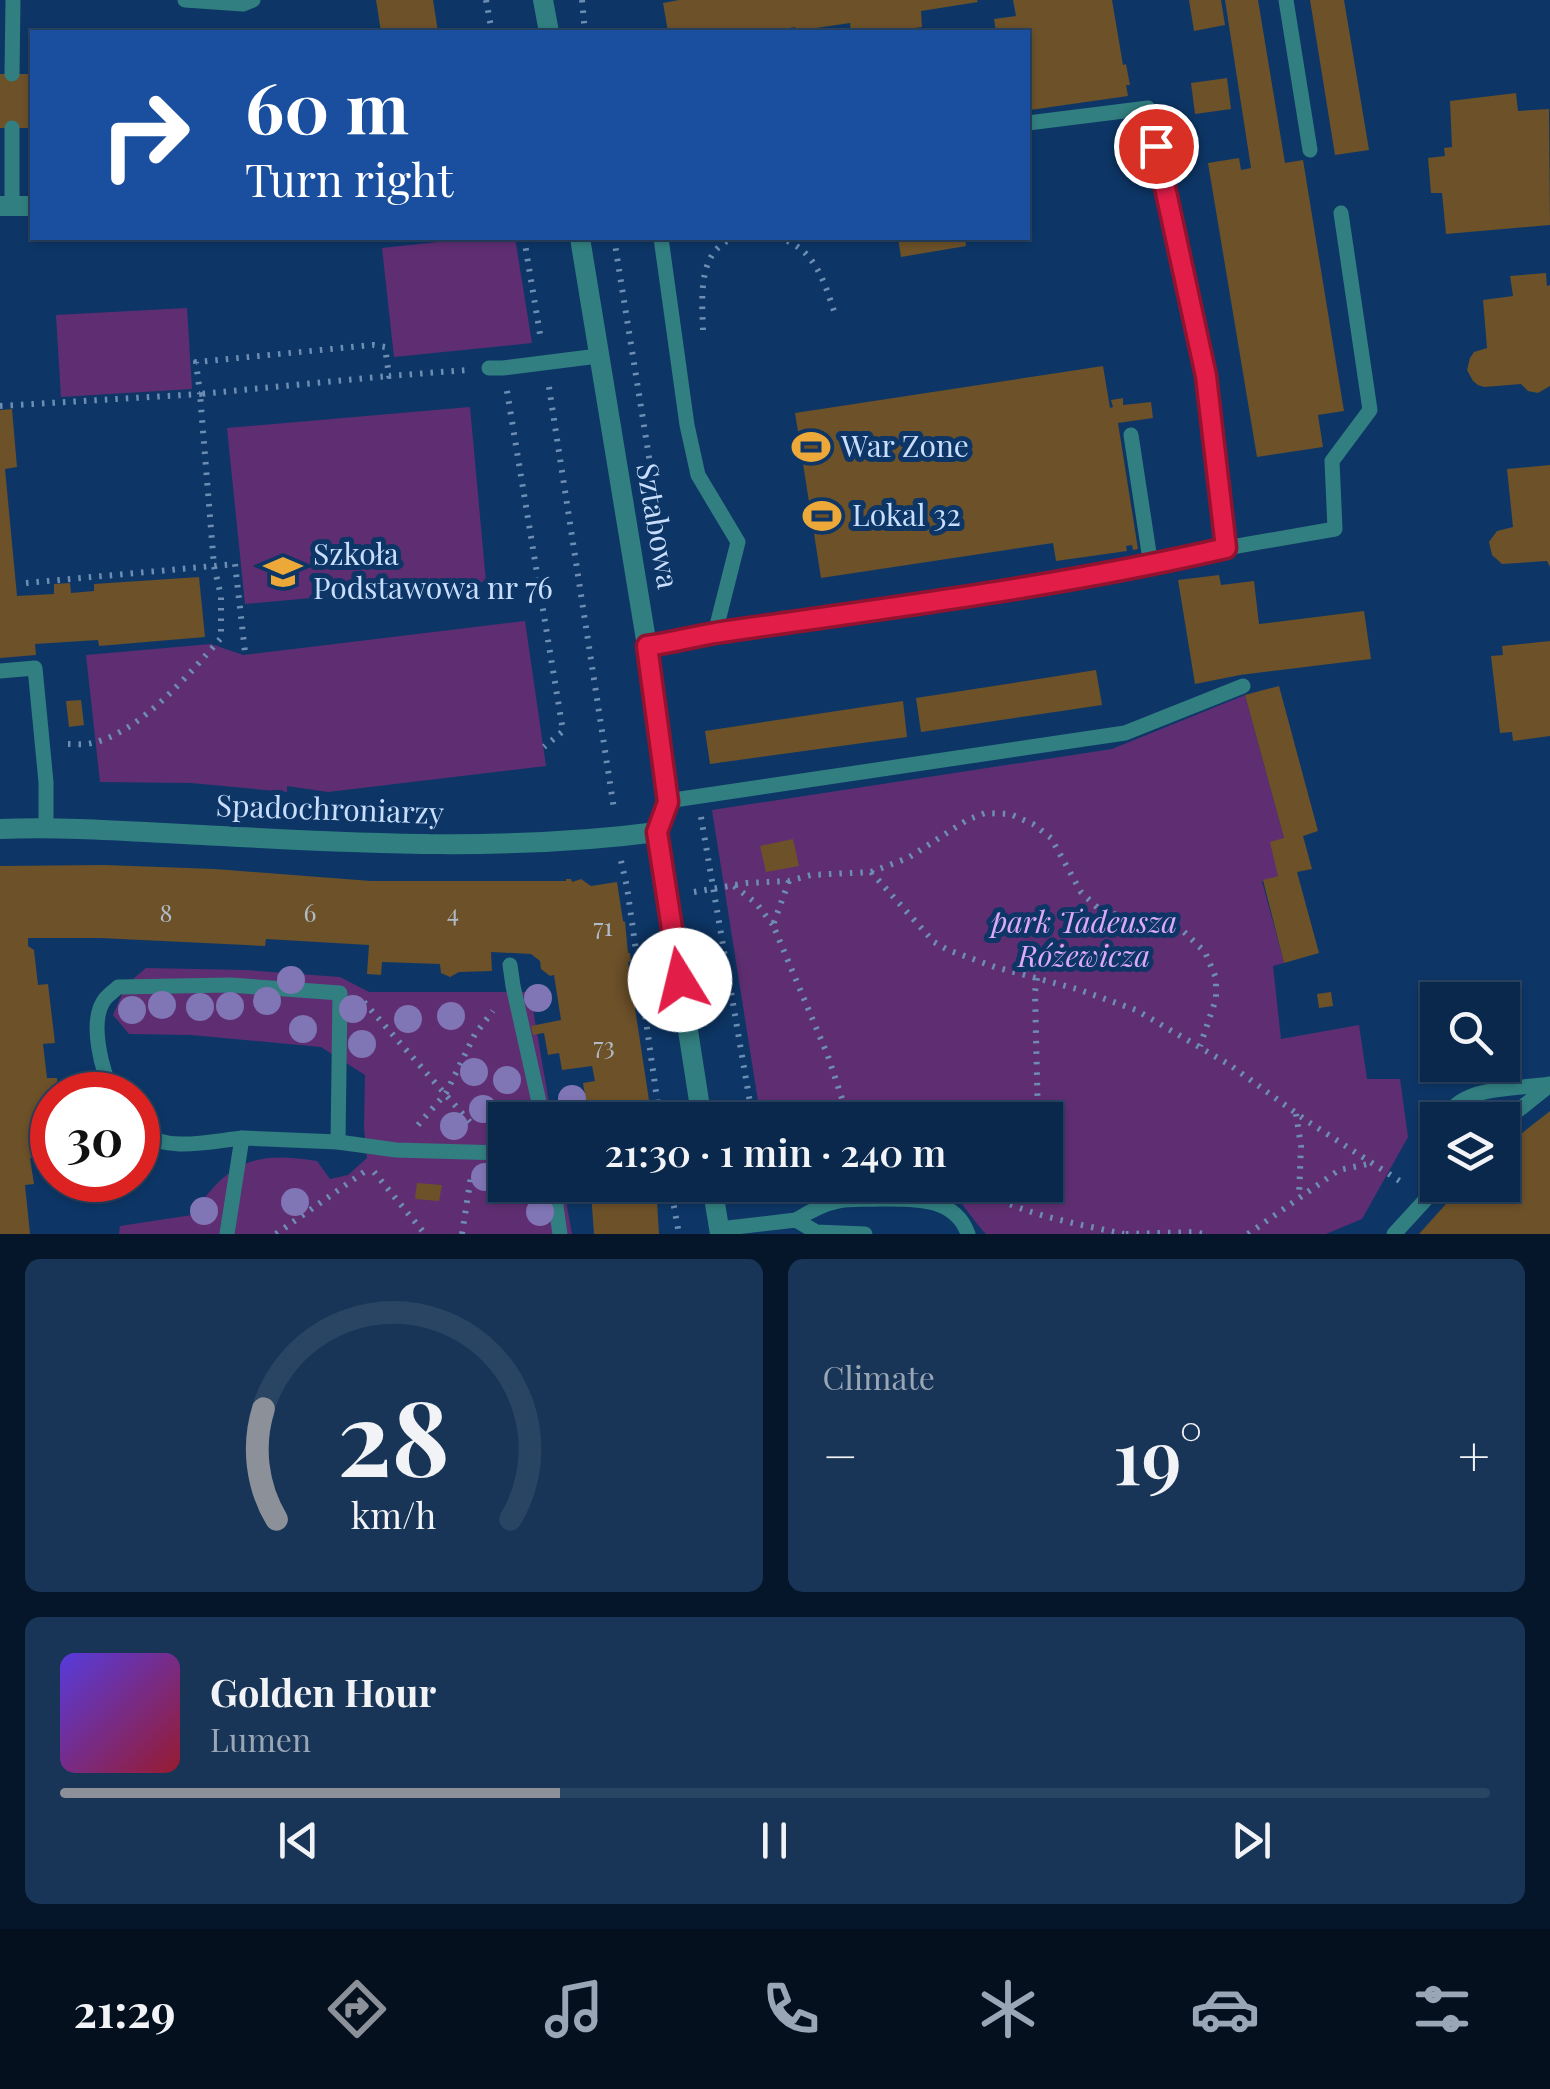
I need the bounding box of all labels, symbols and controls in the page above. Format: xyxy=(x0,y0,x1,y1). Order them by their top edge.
text: 60 m xyxy=(245,58,409,152)
icon: right xyxy=(80,70,210,200)
pin xyxy=(1114,104,1199,189)
icon: arrive xyxy=(1129,119,1184,174)
text: Turn right xyxy=(245,148,453,208)
place label: War Zone xyxy=(840,425,969,465)
sports icon: War Zone xyxy=(790,426,832,468)
street label: Sztabowa xyxy=(628,460,690,592)
place label: Lokal 32 xyxy=(852,494,961,534)
sports icon: Lokal 32 xyxy=(801,495,843,537)
place label: Szkoła Podstawowa nr 76 xyxy=(313,533,553,607)
school or university icon: Szkoła Podstawowa nr 76 xyxy=(262,551,304,593)
street label: Spadochroniarzy xyxy=(215,784,445,832)
house number: 8 xyxy=(159,895,173,928)
house number: 6 xyxy=(304,895,316,928)
house number: 4 xyxy=(447,895,459,928)
park label: park Tadeusza Różewicza xyxy=(988,901,1177,975)
house number: 71 xyxy=(593,909,613,942)
position arrow xyxy=(628,928,732,1032)
map controls xyxy=(1420,982,1520,1202)
button: search xyxy=(1420,982,1520,1082)
house number: 73 xyxy=(593,1028,615,1061)
speed limit sign: 30 xyxy=(30,1072,160,1202)
button: layers xyxy=(1420,1102,1520,1202)
text: 21:30 · 1 min · 240 m xyxy=(605,1126,947,1177)
text: Climate xyxy=(823,1355,935,1398)
text: 28 xyxy=(337,1364,450,1503)
text: 19° xyxy=(1113,1404,1203,1504)
text: − xyxy=(823,1417,858,1491)
text: + xyxy=(1458,1417,1490,1491)
text: km/h xyxy=(351,1490,437,1538)
text: Golden Hour xyxy=(210,1666,436,1717)
text: Lumen xyxy=(210,1717,311,1760)
icon: previous xyxy=(271,1813,326,1868)
icon: pause xyxy=(747,1813,802,1868)
icon: next xyxy=(1224,1813,1279,1868)
icon: directions xyxy=(322,1974,392,2044)
icon: music xyxy=(539,1974,609,2044)
icon: phone xyxy=(756,1974,826,2044)
icon: climate xyxy=(973,1974,1043,2044)
icon: car xyxy=(1190,1974,1260,2044)
icon: filters xyxy=(1407,1974,1477,2044)
text: 21:29 xyxy=(73,1979,176,2039)

